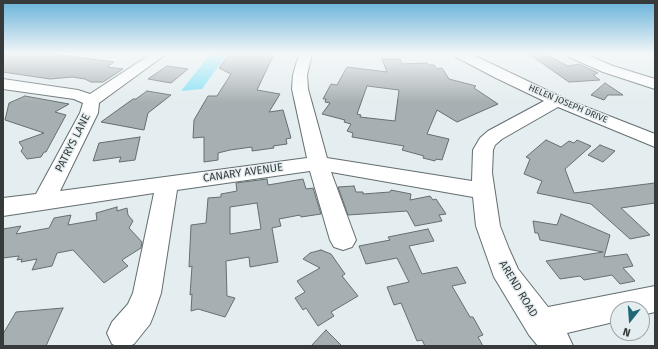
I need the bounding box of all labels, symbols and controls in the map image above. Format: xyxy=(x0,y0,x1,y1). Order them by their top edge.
street label: HELEN JOSEPH DRIVE xyxy=(527,82,609,126)
street label: PATRYS LANE xyxy=(53,112,93,174)
street label: CANARY AVENUE xyxy=(202,161,284,185)
street label: AREND ROAD xyxy=(496,258,540,320)
north arrow xyxy=(610,301,650,341)
text: N xyxy=(621,325,632,339)

